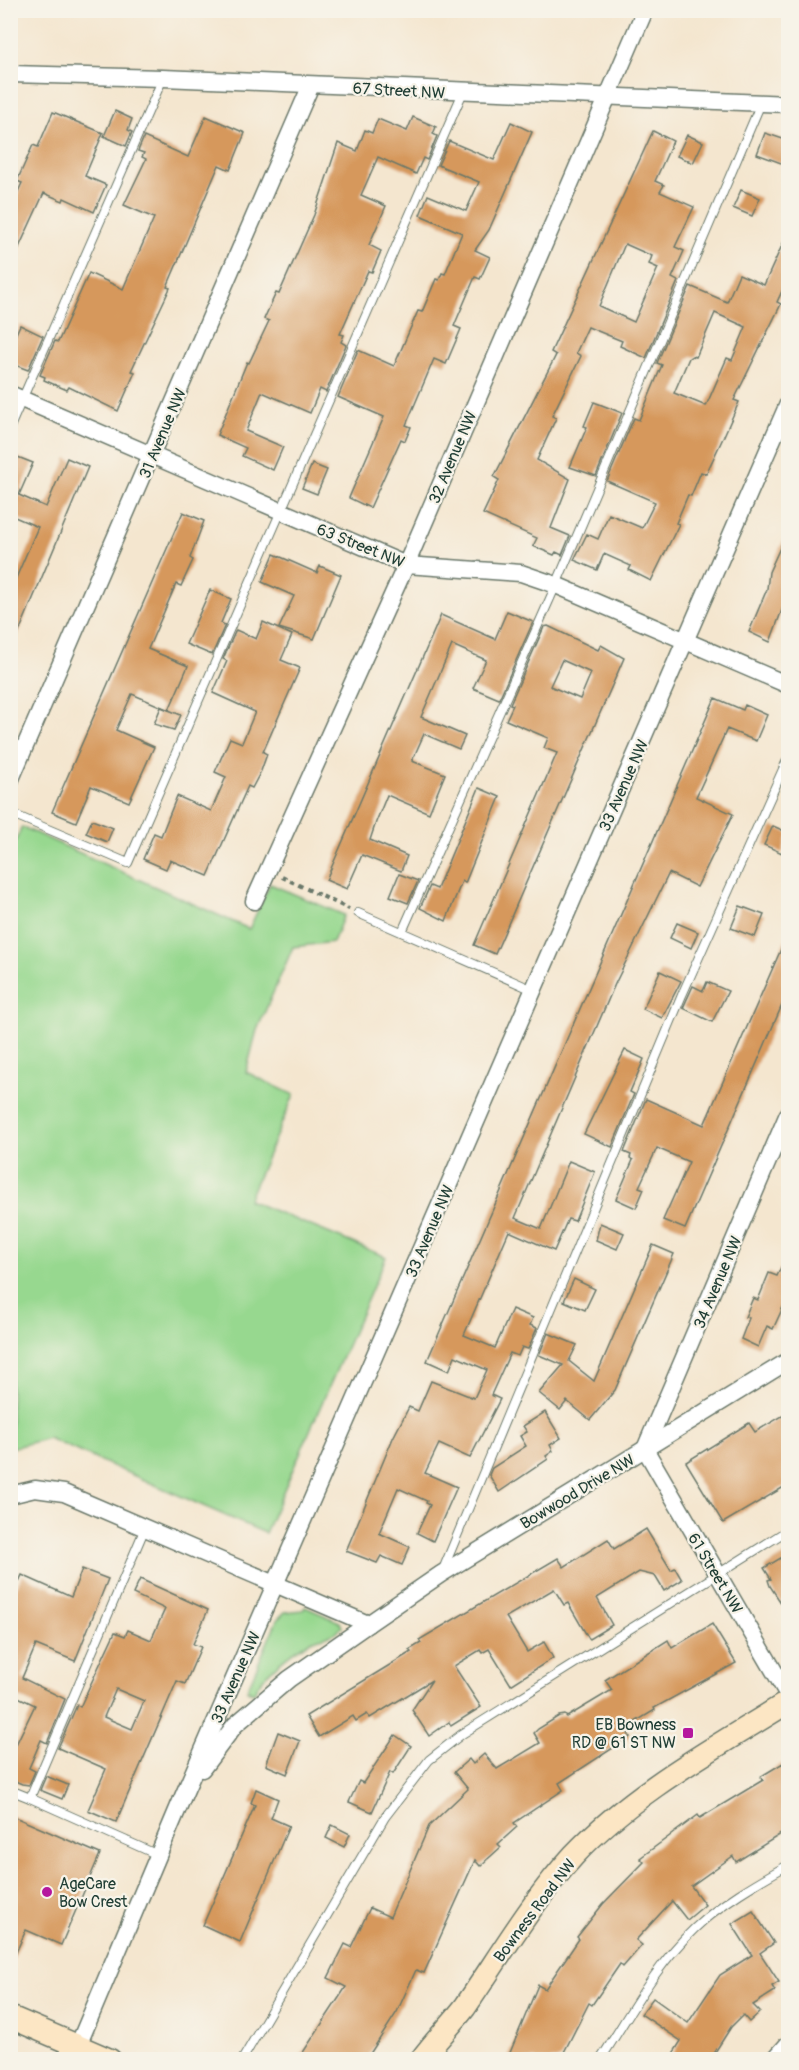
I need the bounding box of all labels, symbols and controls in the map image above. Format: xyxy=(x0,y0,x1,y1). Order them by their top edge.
street label: 67 Street NW xyxy=(352,79,446,103)
street label: 31 Avenue NW xyxy=(135,385,191,481)
street label: 32 Avenue NW xyxy=(424,408,481,507)
street label: 63 Street NW xyxy=(314,519,408,573)
street label: 33 Avenue NW xyxy=(595,736,653,834)
street label: 33 Avenue NW xyxy=(401,1182,458,1281)
street label: 34 Avenue NW xyxy=(689,1233,746,1332)
street label: Bowwood Drive NW xyxy=(517,1450,638,1534)
street label: 61 Street NW xyxy=(683,1530,747,1617)
street label: 33 Avenue NW xyxy=(207,1628,265,1726)
place label: EB Bowness RD @ 61 ST NW xyxy=(572,1715,676,1753)
marker: EB Bowness RD @ 61 ST NW xyxy=(681,1726,695,1740)
street label: Bowness Road NW xyxy=(489,1855,580,1966)
place label: AgeCare Bow Crest xyxy=(59,1874,128,1912)
marker: AgeCare Bow Crest xyxy=(40,1885,54,1899)

